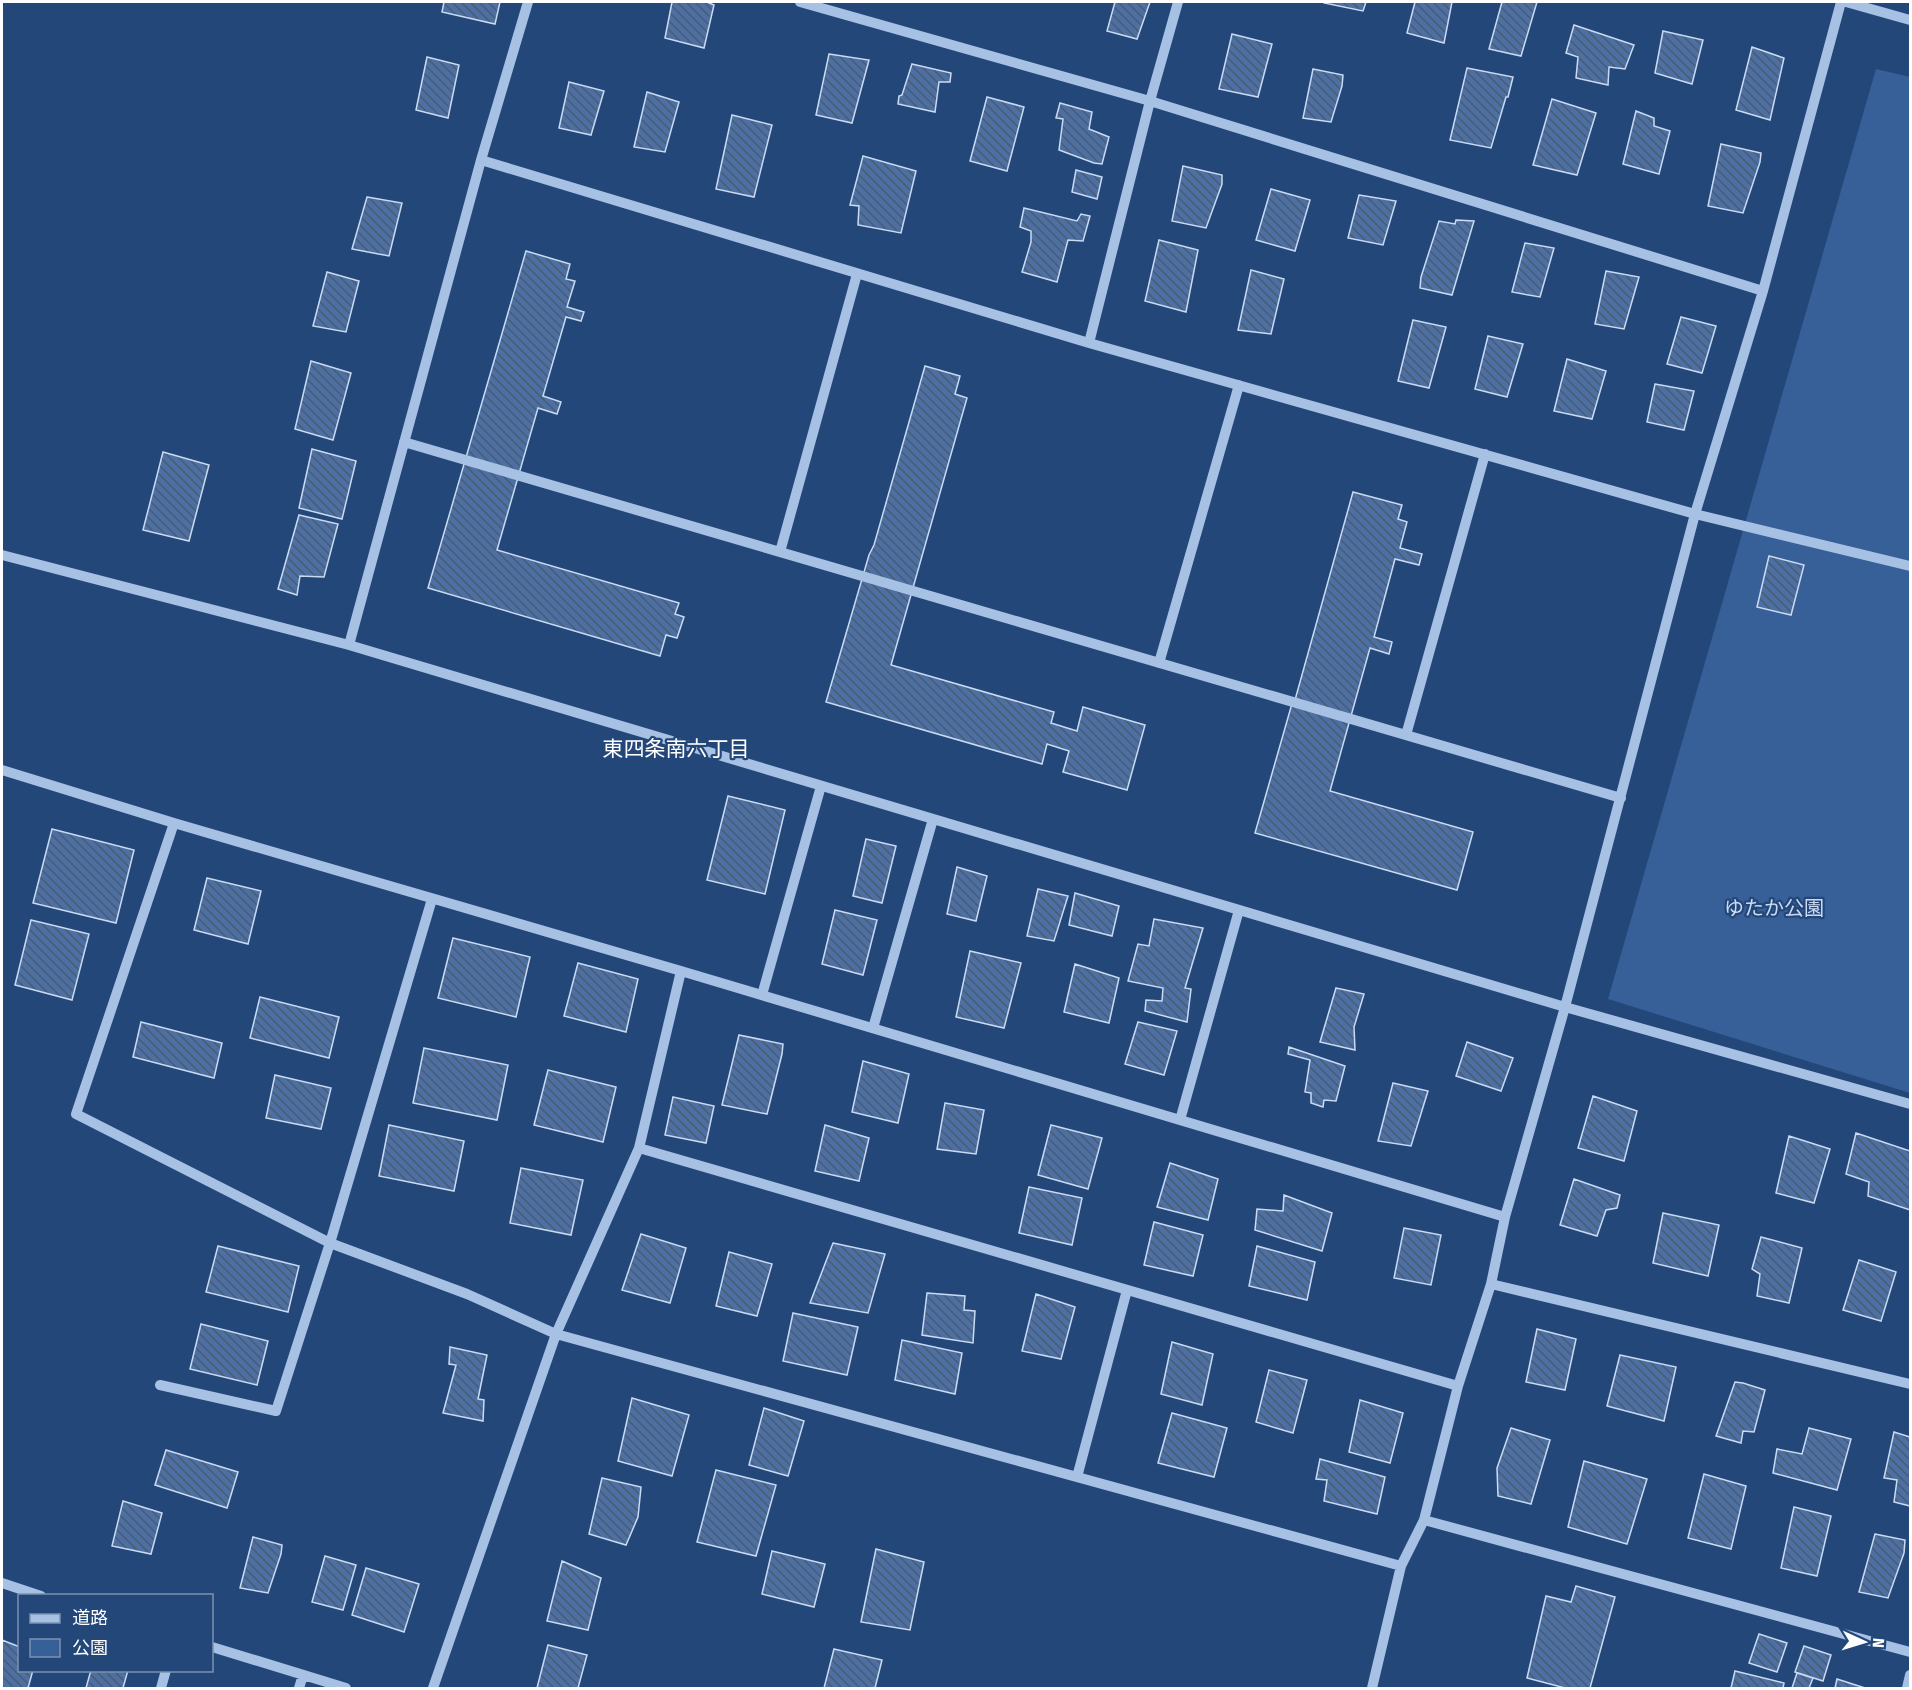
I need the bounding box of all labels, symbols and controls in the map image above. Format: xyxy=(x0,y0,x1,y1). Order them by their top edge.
district label: 東四条南六丁目 xyxy=(603,736,750,762)
park label: ゆたか公園 xyxy=(1724,896,1824,920)
legend xyxy=(18,1594,213,1672)
text: 道路 xyxy=(72,1607,108,1629)
north arrow xyxy=(1834,1612,1894,1672)
text: 公園 xyxy=(72,1637,108,1659)
text: N xyxy=(1869,1638,1888,1648)

